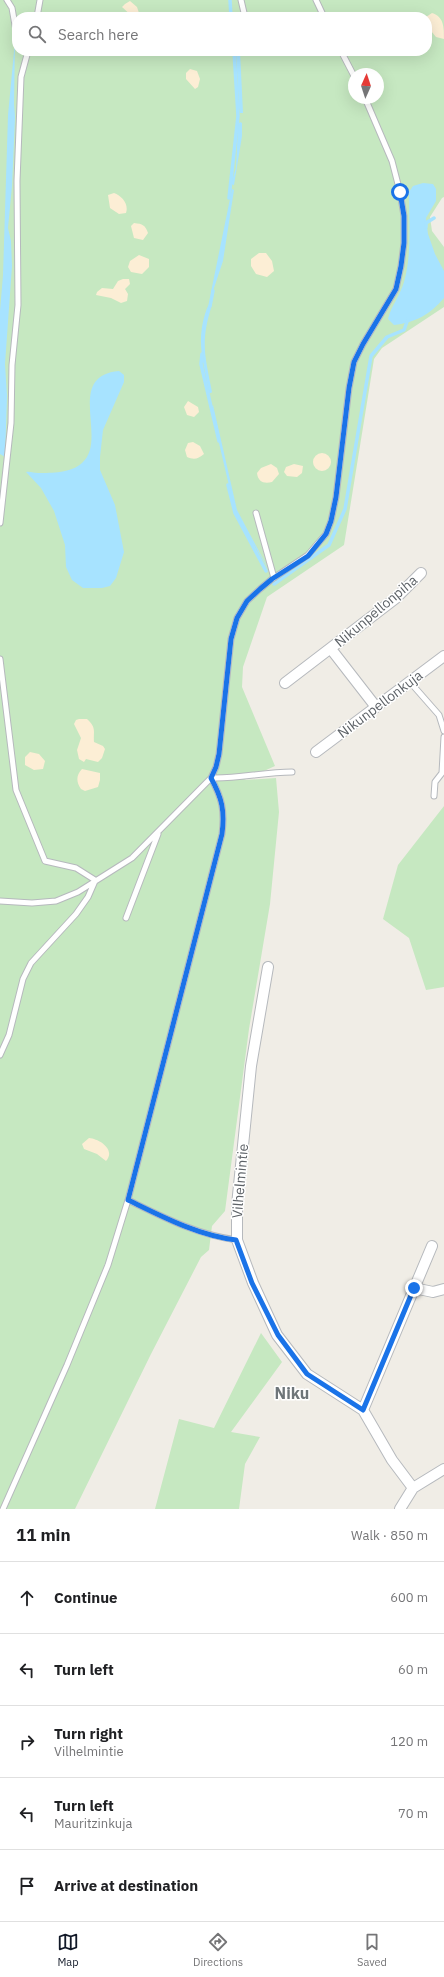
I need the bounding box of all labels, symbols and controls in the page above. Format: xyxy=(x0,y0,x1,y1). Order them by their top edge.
search box xyxy=(12,12,432,56)
icon: search xyxy=(26,23,48,45)
text: Search here xyxy=(58,25,138,44)
north arrow xyxy=(348,68,384,104)
route start xyxy=(391,183,409,201)
street label: Nikunpellonpiha xyxy=(331,571,422,651)
street label: Nikunpellonkuja xyxy=(334,666,427,742)
street label: Vilhelmintie xyxy=(228,1143,252,1219)
route end xyxy=(405,1279,423,1297)
district label: Niku xyxy=(275,1383,309,1403)
text: 11 min xyxy=(16,1524,71,1546)
text: Walk · 850 m xyxy=(351,1527,428,1544)
icon: ahead xyxy=(16,1587,38,1609)
text: Continue xyxy=(54,1588,118,1607)
text: 600 m xyxy=(390,1589,428,1606)
icon: left xyxy=(16,1659,38,1681)
text: Turn left xyxy=(54,1660,114,1679)
text: 60 m xyxy=(398,1661,428,1678)
text: Turn right xyxy=(54,1724,123,1743)
icon: right xyxy=(16,1731,38,1753)
text: 120 m xyxy=(390,1733,428,1750)
text: Vilhelmintie xyxy=(54,1743,124,1760)
text: Turn left xyxy=(54,1796,114,1815)
icon: left xyxy=(16,1803,38,1825)
text: 70 m xyxy=(398,1805,428,1822)
text: Mauritzinkuja xyxy=(54,1815,132,1832)
icon: arrive xyxy=(16,1875,38,1897)
text: Arrive at destination xyxy=(54,1876,198,1895)
tab: Map xyxy=(57,1931,79,1969)
tab: Directions xyxy=(193,1931,243,1969)
tab: Saved xyxy=(357,1931,387,1969)

